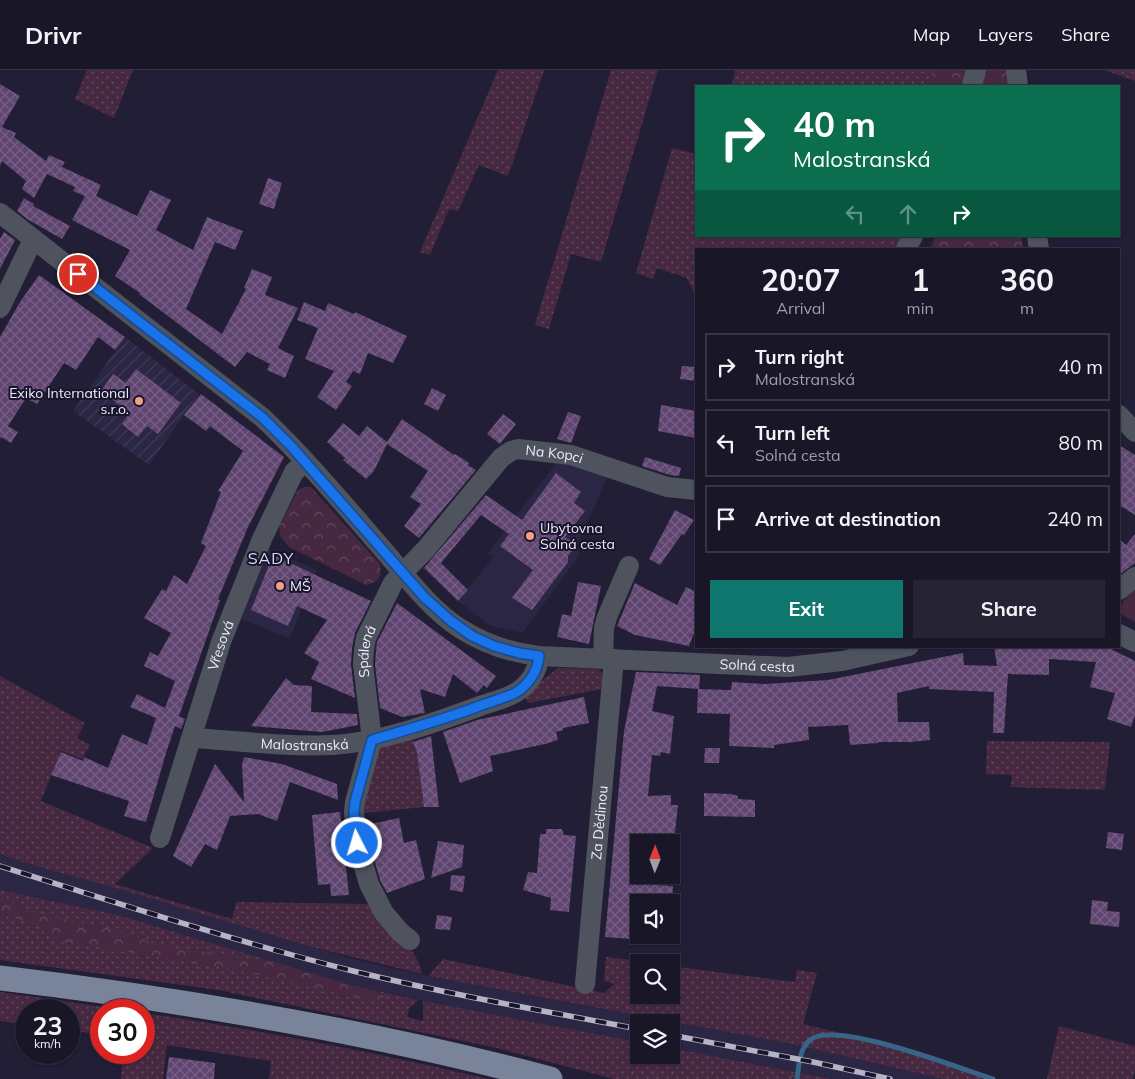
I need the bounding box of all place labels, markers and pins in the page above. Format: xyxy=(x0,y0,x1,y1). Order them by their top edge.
pin xyxy=(57,253,99,295)
place label: Exiko International s.r.o. xyxy=(9,384,129,418)
marker: Exiko International s.r.o. xyxy=(133,395,145,407)
place label: Ubytovna Solná cesta xyxy=(540,519,615,553)
marker: Ubytovna Solná cesta xyxy=(524,530,536,542)
place label: MŠ xyxy=(290,577,311,595)
marker: MŠ xyxy=(274,580,286,592)

